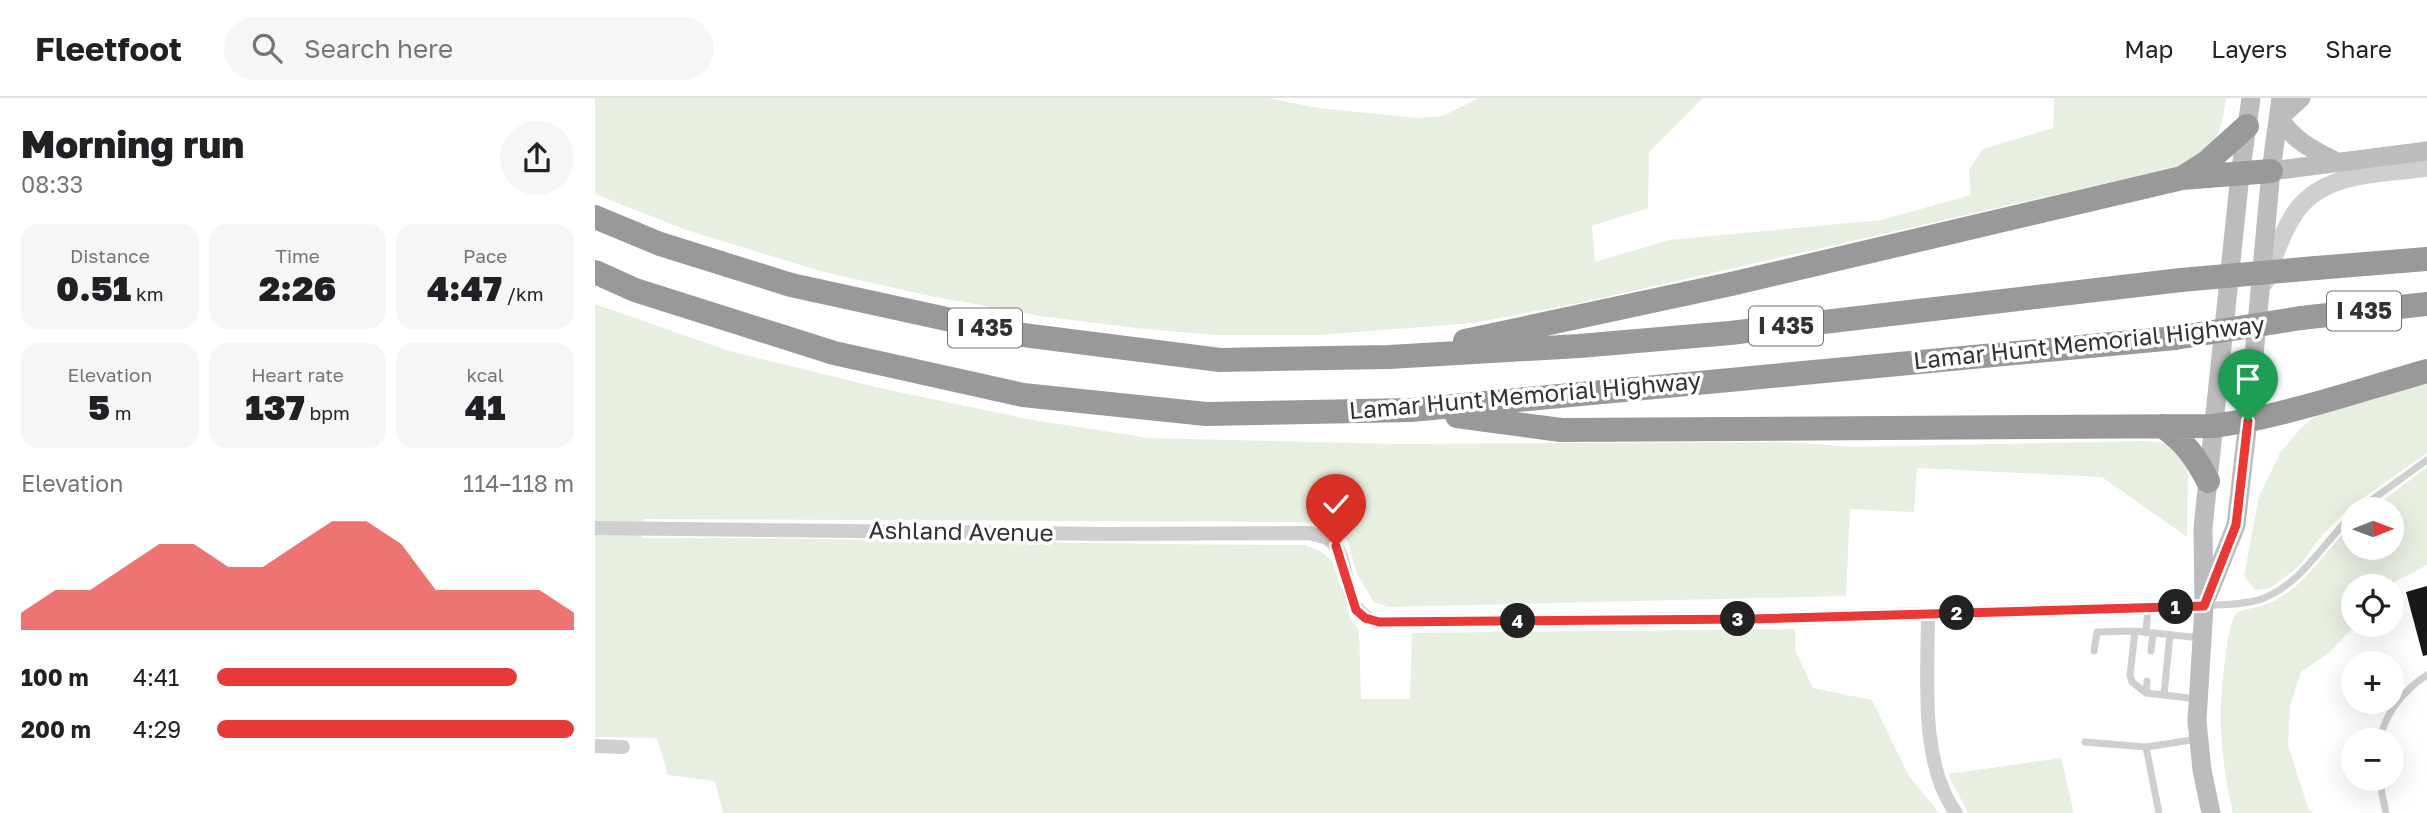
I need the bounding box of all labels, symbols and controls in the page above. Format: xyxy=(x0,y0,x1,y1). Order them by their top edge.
search box xyxy=(224,17,714,80)
text: Fleetfoot xyxy=(35,29,182,68)
icon: search xyxy=(248,29,286,67)
text: Search here xyxy=(304,33,453,64)
text: Map xyxy=(2124,34,2173,63)
text: Layers xyxy=(2211,34,2287,63)
text: Share xyxy=(2325,34,2392,63)
text: Morning run xyxy=(21,121,244,166)
button: share xyxy=(500,121,574,195)
text: 08:33 xyxy=(21,170,83,198)
text: Distance xyxy=(70,244,150,267)
text: Time xyxy=(275,244,320,267)
text: Pace xyxy=(463,244,507,267)
text: 0.51 xyxy=(56,267,131,309)
text: 2:26 xyxy=(259,267,336,309)
text: 4:47 xyxy=(427,267,502,309)
text: km xyxy=(131,282,164,305)
text: /km xyxy=(502,282,543,305)
road number: I 435 xyxy=(2327,292,2401,330)
road number: I 435 xyxy=(1749,306,1823,345)
road number: I 435 xyxy=(948,308,1022,347)
street label: Lamar Hunt Memorial Highway xyxy=(1912,309,2266,374)
pin xyxy=(2218,349,2278,421)
icon: arrive xyxy=(2229,360,2267,398)
text: Elevation xyxy=(68,363,152,386)
text: Heart rate xyxy=(251,363,344,386)
text: kcal xyxy=(466,363,504,386)
street label: Lamar Hunt Memorial Highway xyxy=(1348,365,1702,424)
text: 5 xyxy=(88,386,110,428)
text: 137 xyxy=(245,386,305,428)
text: 41 xyxy=(465,386,506,428)
text: m xyxy=(110,401,132,424)
text: bpm xyxy=(305,401,350,424)
text: Elevation xyxy=(21,469,123,497)
text: 114–118 m xyxy=(463,469,574,497)
pin xyxy=(1306,474,1366,546)
icon: check xyxy=(1317,485,1355,523)
north arrow xyxy=(2341,497,2405,560)
map controls xyxy=(2341,497,2404,791)
street label: Ashland Avenue xyxy=(868,514,1054,547)
button: locate xyxy=(2341,574,2404,637)
pin: 1 xyxy=(2159,589,2193,624)
text: 1 xyxy=(2171,595,2180,618)
pin: 2 xyxy=(1939,596,1975,630)
text: 2 xyxy=(1951,601,1962,624)
pin: 3 xyxy=(1721,602,1755,636)
pin: 4 xyxy=(1501,603,1535,638)
text: 3 xyxy=(1732,607,1743,630)
text: 4 xyxy=(1512,609,1523,632)
button: + xyxy=(2341,651,2404,714)
text: 100 m xyxy=(21,663,89,691)
text: 4:41 xyxy=(133,663,179,691)
text: 200 m xyxy=(21,715,91,743)
text: 4:29 xyxy=(133,715,181,743)
button: − xyxy=(2341,728,2404,791)

